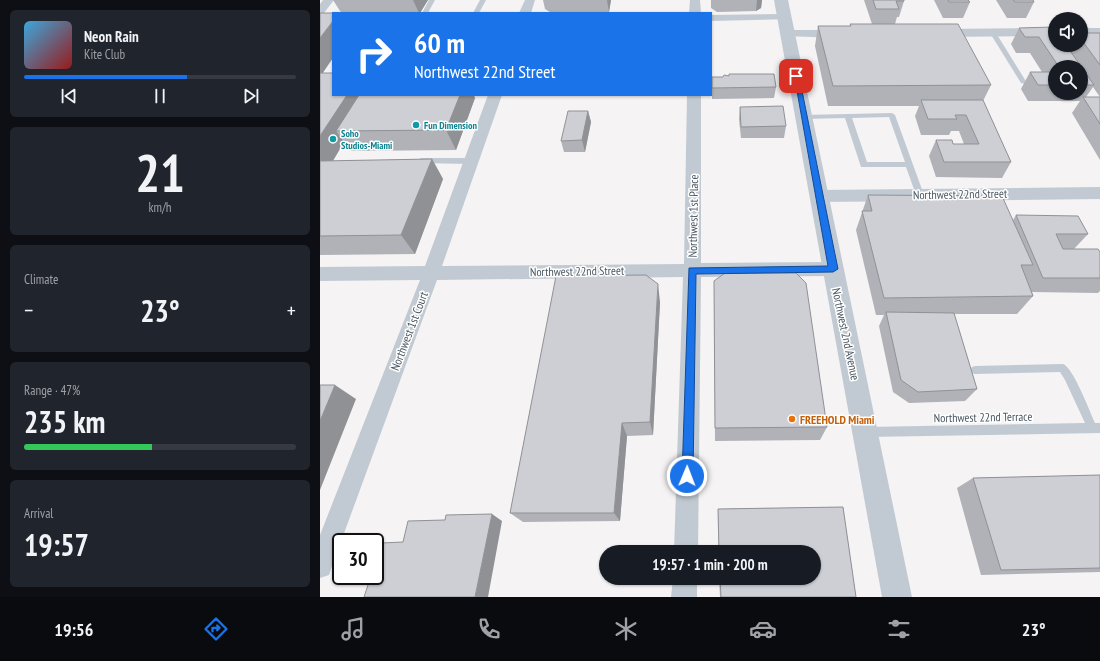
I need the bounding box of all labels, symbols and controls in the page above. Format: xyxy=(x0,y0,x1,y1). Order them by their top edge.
map controls xyxy=(1048,12,1088,100)
button: sound xyxy=(1048,12,1088,52)
text: 60 m xyxy=(414,24,465,61)
text: Neon Rain xyxy=(84,27,139,46)
icon: right xyxy=(348,28,400,80)
text: Kite Club xyxy=(84,46,125,63)
pin xyxy=(779,59,813,93)
text: Northwest 22nd Street xyxy=(414,60,555,83)
button: search xyxy=(1048,60,1088,100)
icon: arrive xyxy=(785,65,807,87)
icon: previous xyxy=(58,85,80,107)
icon: pause xyxy=(149,85,171,107)
icon: next xyxy=(240,85,262,107)
place label: Fun Dimension xyxy=(424,119,477,132)
marker: Fun Dimension xyxy=(411,120,421,130)
place label: Soho Studios-Miami xyxy=(341,127,392,152)
marker: Soho Studios-Miami xyxy=(328,134,338,144)
text: 21 xyxy=(135,139,185,206)
street label: Northwest 1st Place xyxy=(685,174,701,258)
street label: Northwest 22nd Street xyxy=(913,186,1008,202)
text: km/h xyxy=(148,199,172,216)
street label: Northwest 22nd Street xyxy=(530,263,625,279)
text: Climate xyxy=(24,271,58,288)
street label: Northwest 2nd Avenue xyxy=(829,286,863,382)
street label: Northwest 1st Court xyxy=(387,289,431,373)
text: 23° xyxy=(140,291,180,330)
text: − xyxy=(24,296,33,324)
text: + xyxy=(287,296,296,324)
text: Range · 47% xyxy=(24,382,80,399)
text: 235 km xyxy=(24,402,105,441)
street label: Northwest 22nd Terrace xyxy=(934,409,1032,425)
place label: FREEHOLD Miami xyxy=(800,412,875,427)
marker: FREEHOLD Miami xyxy=(787,414,797,424)
position arrow xyxy=(666,455,708,497)
text: Arrival xyxy=(24,505,53,522)
text: 19:57 xyxy=(24,525,89,564)
speed limit sign: 30 xyxy=(332,533,384,585)
text: 19:57 · 1 min · 200 m xyxy=(652,555,768,574)
icon: directions xyxy=(202,615,230,643)
icon: music xyxy=(339,615,367,643)
icon: phone xyxy=(475,615,503,643)
icon: climate xyxy=(612,615,640,643)
icon: car xyxy=(749,615,777,643)
icon: filters xyxy=(885,615,913,643)
text: 19:56 xyxy=(54,618,93,641)
text: 23° xyxy=(1022,618,1046,641)

